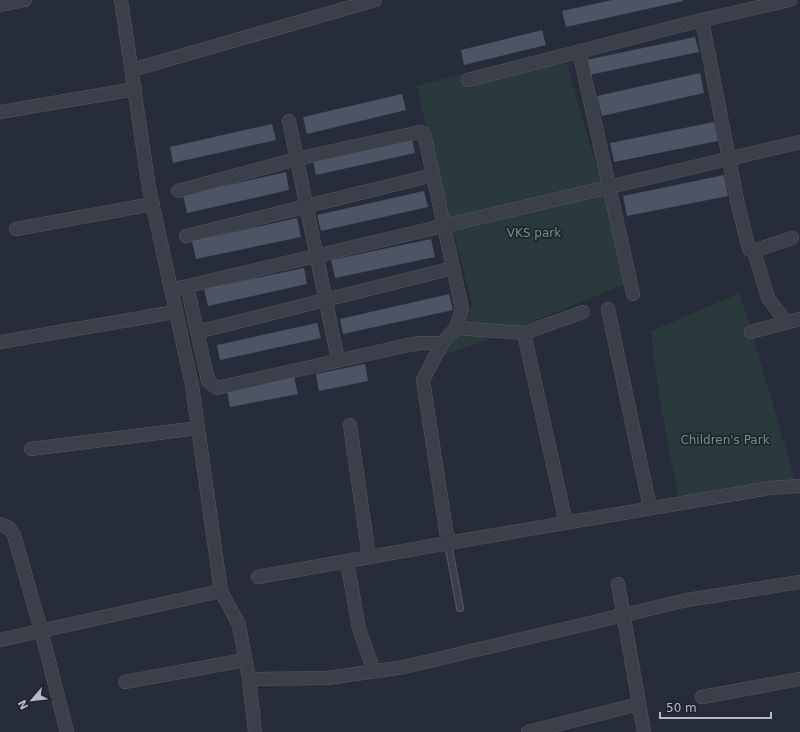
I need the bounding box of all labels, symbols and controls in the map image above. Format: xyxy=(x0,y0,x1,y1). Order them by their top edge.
park label: VKS park xyxy=(507,226,561,240)
park label: Children's Park xyxy=(680,433,770,447)
north arrow xyxy=(12,680,52,720)
scale bar xyxy=(660,694,771,720)
text: N xyxy=(16,697,32,712)
text: 50 m xyxy=(666,701,697,715)

